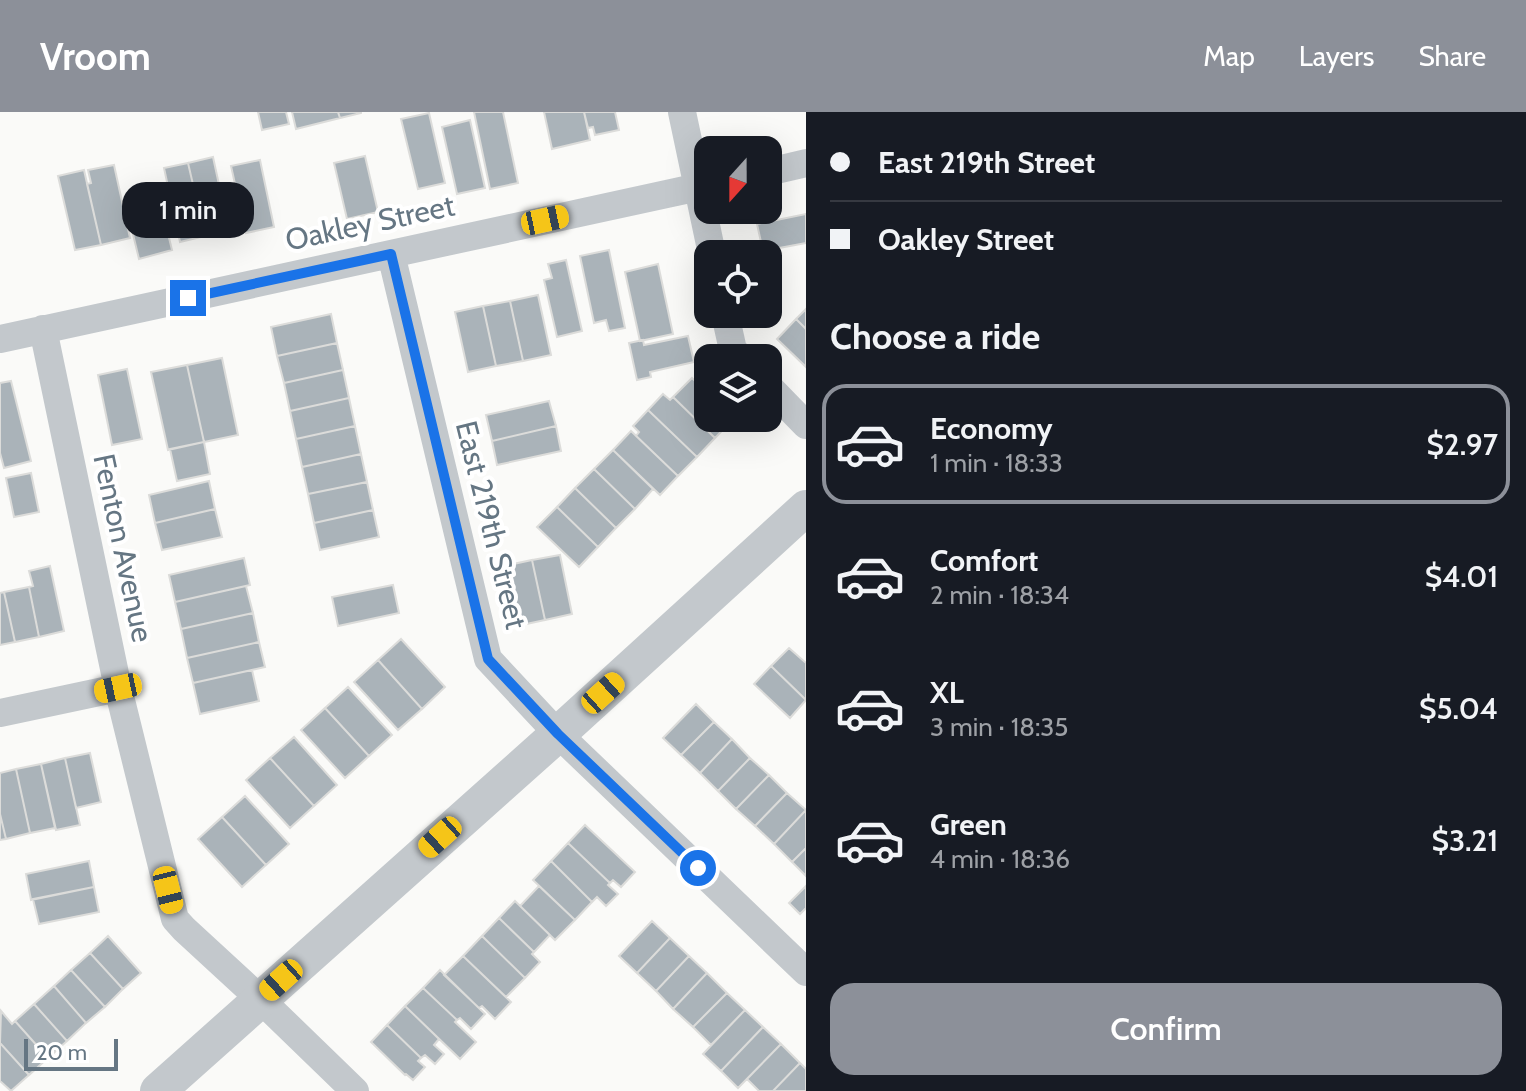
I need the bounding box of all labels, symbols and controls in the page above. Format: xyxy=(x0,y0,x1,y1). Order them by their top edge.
text: Vroom xyxy=(40,33,151,80)
text: Map xyxy=(1203,39,1255,73)
text: Layers xyxy=(1299,39,1374,73)
text: Share xyxy=(1418,39,1486,73)
north arrow xyxy=(694,136,782,224)
map controls xyxy=(694,136,782,432)
text: East 219th Street xyxy=(878,144,1095,181)
callout: 1 min xyxy=(122,182,254,238)
street label: Oakley Street xyxy=(282,187,458,258)
text: 1 min xyxy=(159,194,217,226)
car xyxy=(519,203,571,237)
text: Oakley Street xyxy=(878,221,1054,258)
button: locate xyxy=(694,240,782,328)
route end xyxy=(170,280,206,316)
text: Choose a ride xyxy=(830,314,1040,358)
button: layers xyxy=(694,344,782,432)
icon: car xyxy=(834,408,906,480)
text: Economy xyxy=(930,410,1053,447)
street label: East 219th Street xyxy=(448,417,535,633)
text: $2.97 xyxy=(1426,426,1498,463)
text: 1 min · 18:33 xyxy=(930,447,1063,479)
street label: Fenton Avenue xyxy=(85,450,161,645)
icon: car xyxy=(834,540,906,612)
text: Comfort xyxy=(930,542,1038,579)
text: $4.01 xyxy=(1425,558,1498,595)
text: 2 min · 18:34 xyxy=(930,579,1069,611)
car xyxy=(577,668,629,718)
car xyxy=(92,671,144,705)
icon: car xyxy=(834,672,906,744)
text: XL xyxy=(930,674,964,711)
text: $5.04 xyxy=(1419,690,1498,727)
text: 3 min · 18:35 xyxy=(930,711,1068,743)
icon: car xyxy=(834,804,906,876)
text: Green xyxy=(930,806,1007,843)
car xyxy=(414,812,466,862)
text: $3.21 xyxy=(1431,822,1498,859)
text: 4 min · 18:36 xyxy=(930,843,1070,875)
route start xyxy=(680,850,716,886)
car xyxy=(151,864,185,916)
car xyxy=(255,955,307,1005)
button: Confirm xyxy=(830,983,1502,1075)
scale bar xyxy=(24,1035,118,1071)
text: 20 m xyxy=(36,1039,87,1066)

